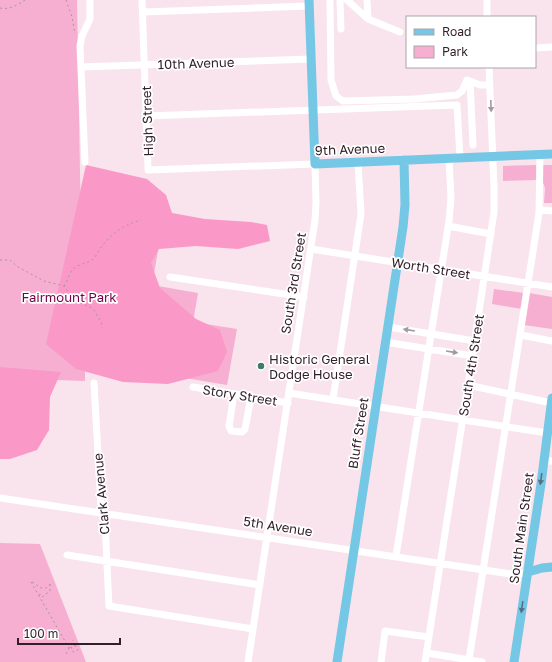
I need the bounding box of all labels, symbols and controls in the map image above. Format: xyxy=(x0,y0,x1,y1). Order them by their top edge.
legend xyxy=(406,16,536,68)
text: Road xyxy=(442,24,471,39)
text: Park xyxy=(442,44,468,59)
street label: 10th Avenue xyxy=(157,54,235,72)
street label: High Street xyxy=(138,85,156,157)
one-way arrow xyxy=(487,100,494,112)
street label: 9th Avenue xyxy=(315,140,385,158)
street label: South 3rd Street xyxy=(277,231,309,335)
street label: Worth Street xyxy=(390,254,472,282)
park label: Fairmount Park xyxy=(21,289,117,305)
street label: South 4th Street xyxy=(455,313,487,417)
one-way arrow xyxy=(403,327,415,333)
one-way arrow xyxy=(445,349,458,355)
place label: Historic General Dodge House xyxy=(269,351,370,382)
marker: Historic General Dodge House xyxy=(256,361,266,371)
street label: Story Street xyxy=(201,381,279,409)
street label: Bluff Street xyxy=(344,396,372,470)
street label: Clark Avenue xyxy=(89,453,113,535)
street label: South Main Street xyxy=(505,471,537,585)
one-way arrow xyxy=(538,473,545,485)
street label: 5th Avenue xyxy=(242,513,314,539)
one-way arrow xyxy=(519,601,525,613)
scale bar xyxy=(18,620,120,646)
text: 100 m xyxy=(24,626,58,641)

